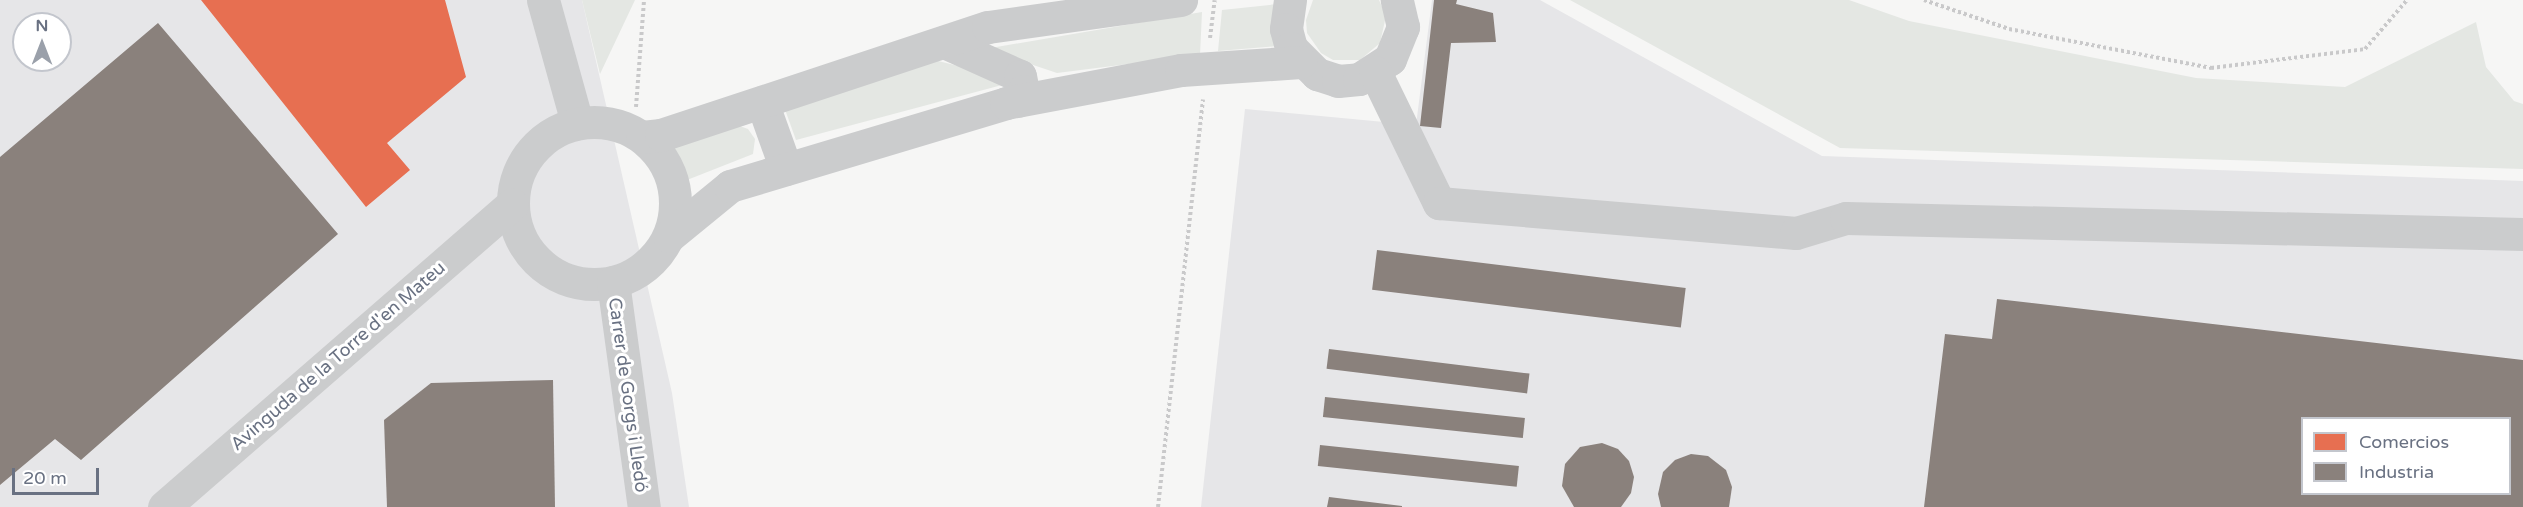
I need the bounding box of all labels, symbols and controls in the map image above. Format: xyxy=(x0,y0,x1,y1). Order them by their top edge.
north arrow xyxy=(12,12,72,72)
text: N xyxy=(36,16,48,36)
street label: Avinguda de la Torre d'en Mateu xyxy=(226,257,450,455)
street label: Carrer de Gorgs i Lledó xyxy=(604,296,652,494)
legend xyxy=(2301,417,2511,495)
text: Comercios xyxy=(2359,431,2449,453)
scale bar xyxy=(15,456,102,494)
text: Industria xyxy=(2359,461,2434,483)
text: 20 m xyxy=(23,467,67,489)

